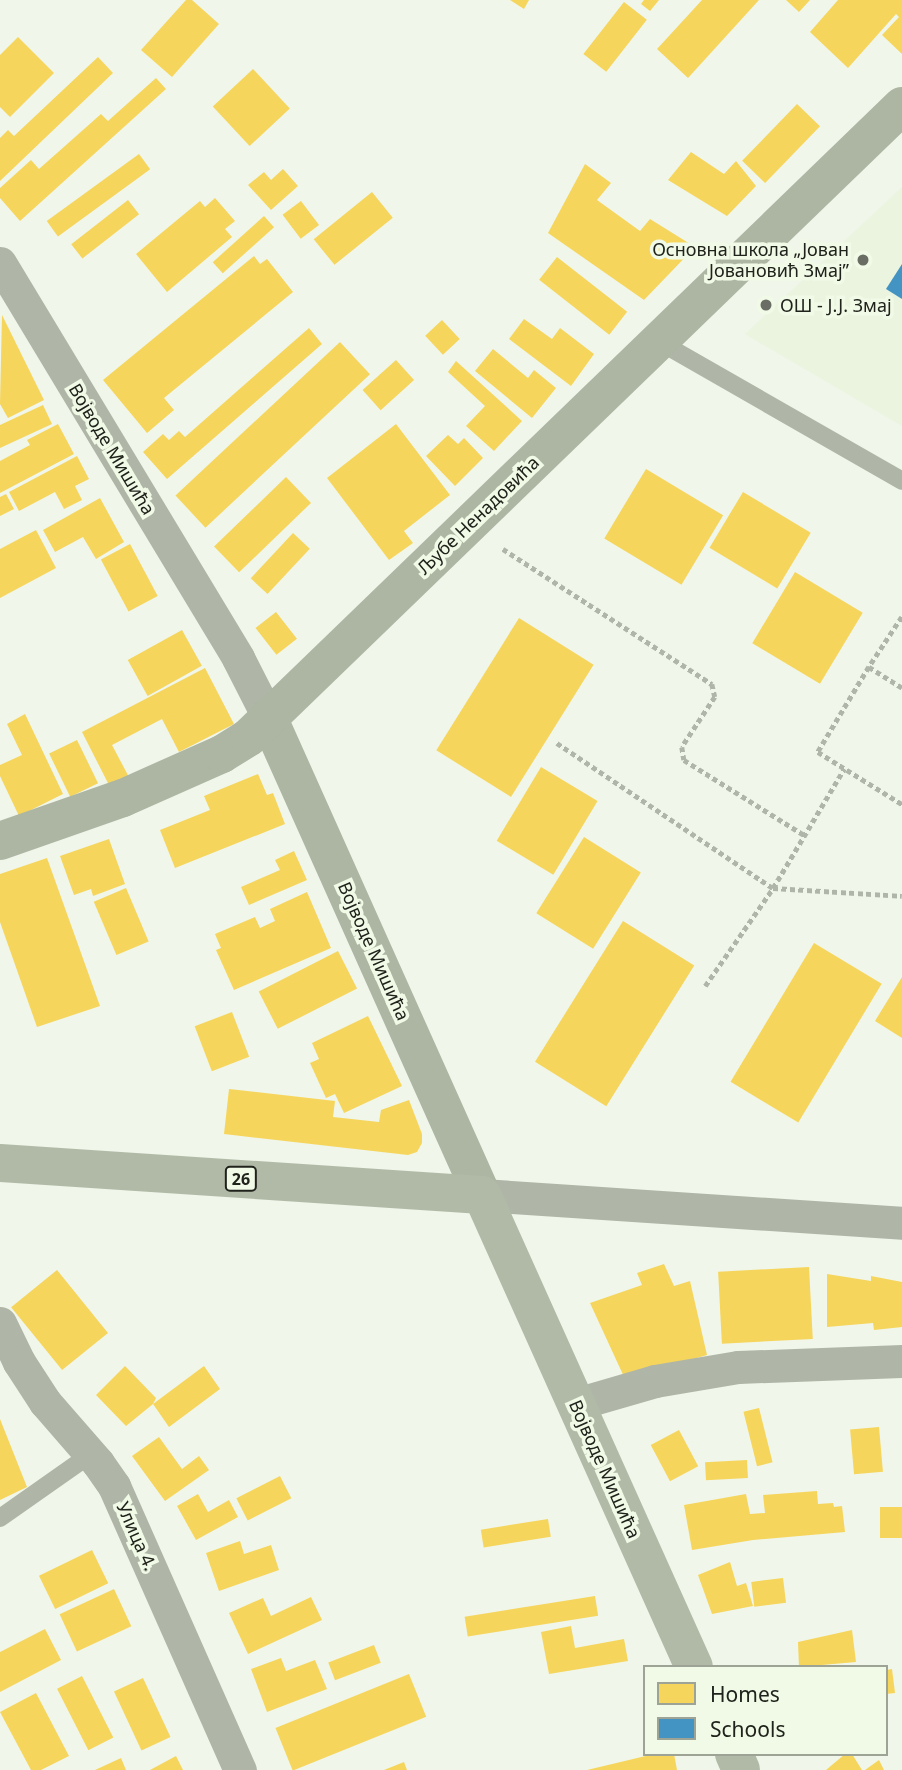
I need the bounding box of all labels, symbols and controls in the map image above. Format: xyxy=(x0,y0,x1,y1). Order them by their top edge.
place label: Основна школа „Јован Јовановић Змај” xyxy=(652,239,849,282)
marker: Основна школа „Јован Јовановић Змај” xyxy=(855,252,871,268)
place label: ОШ - Ј.Ј. Змај xyxy=(780,294,892,316)
marker: ОШ - Ј.Ј. Змај xyxy=(758,297,774,313)
street label: Војводе Мишића xyxy=(64,380,160,518)
street label: Љубе Ненадовића xyxy=(413,451,543,579)
street label: Војводе Мишића xyxy=(334,879,414,1023)
road number: 26 xyxy=(224,1166,258,1191)
street label: Војводе Мишића xyxy=(565,1397,645,1541)
street label: Улица 4. xyxy=(112,1498,162,1574)
legend xyxy=(643,1665,888,1756)
text: Homes xyxy=(710,1680,780,1708)
text: Schools xyxy=(710,1715,785,1743)

